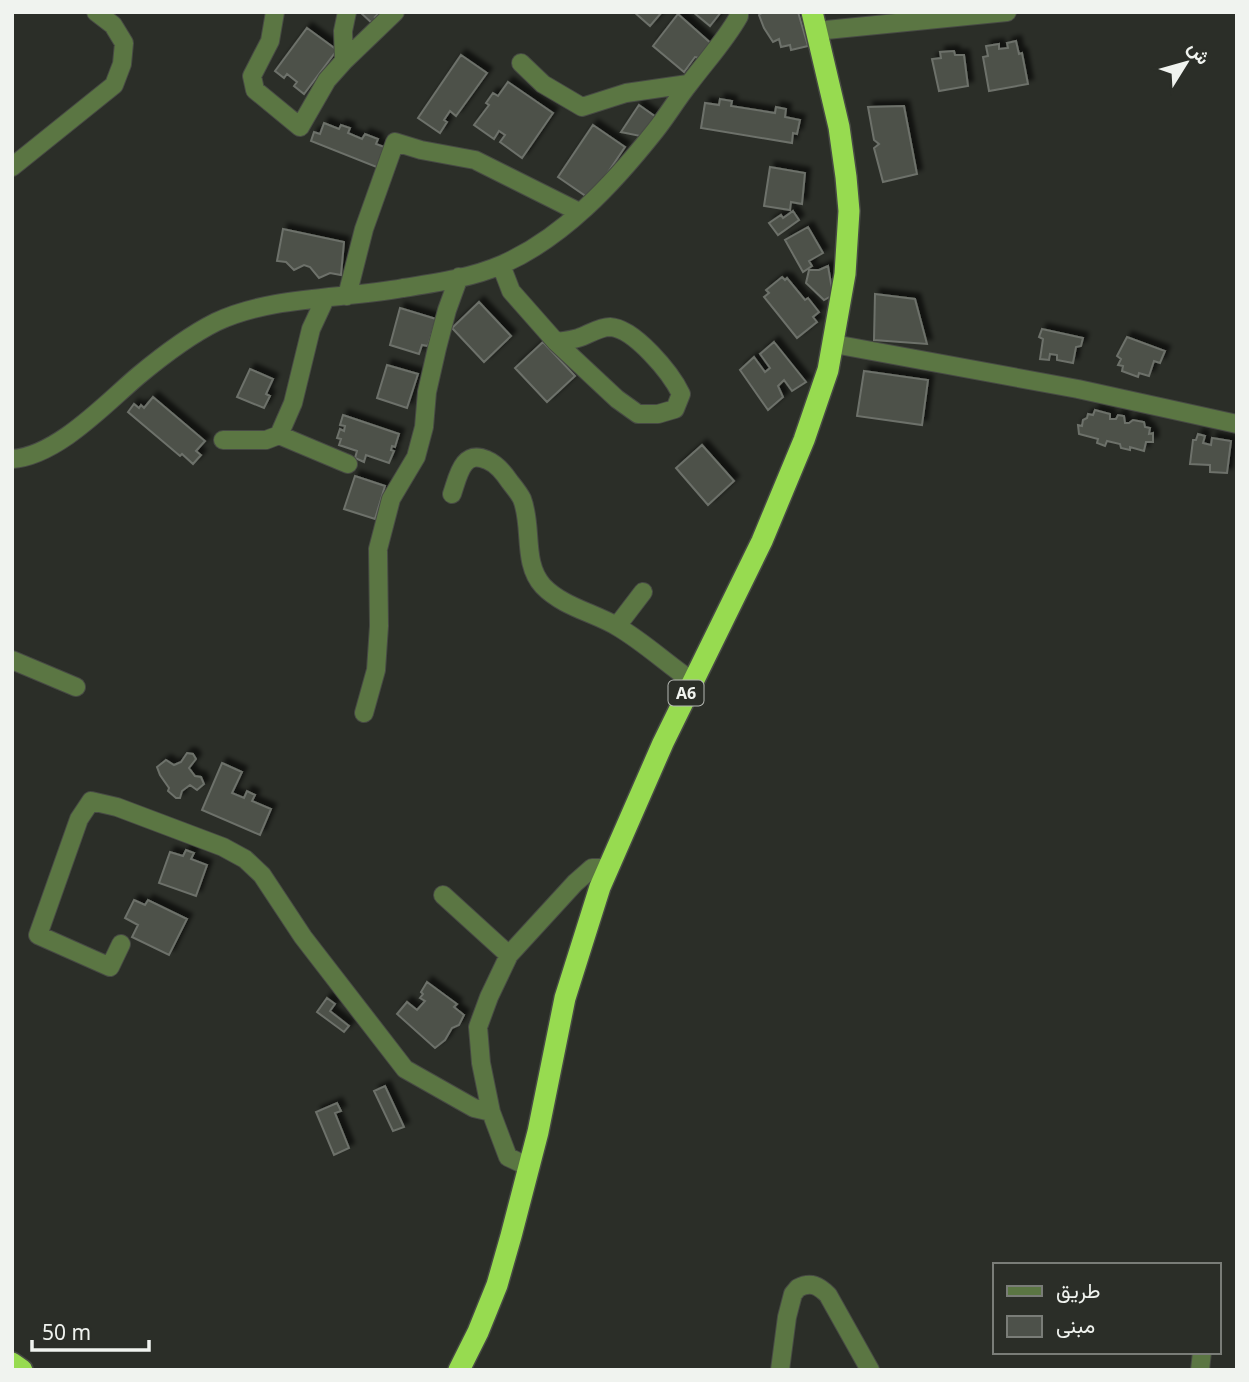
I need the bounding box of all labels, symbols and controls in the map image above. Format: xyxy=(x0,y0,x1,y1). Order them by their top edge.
north arrow xyxy=(1151,28,1221,98)
text: ش xyxy=(1182,36,1217,70)
road number: A6 xyxy=(668,680,704,706)
legend xyxy=(993,1263,1221,1354)
text: طريق xyxy=(1056,1276,1101,1304)
scale bar xyxy=(32,1308,149,1352)
text: مبنى xyxy=(1056,1311,1095,1339)
text: 50 m xyxy=(42,1318,91,1346)

